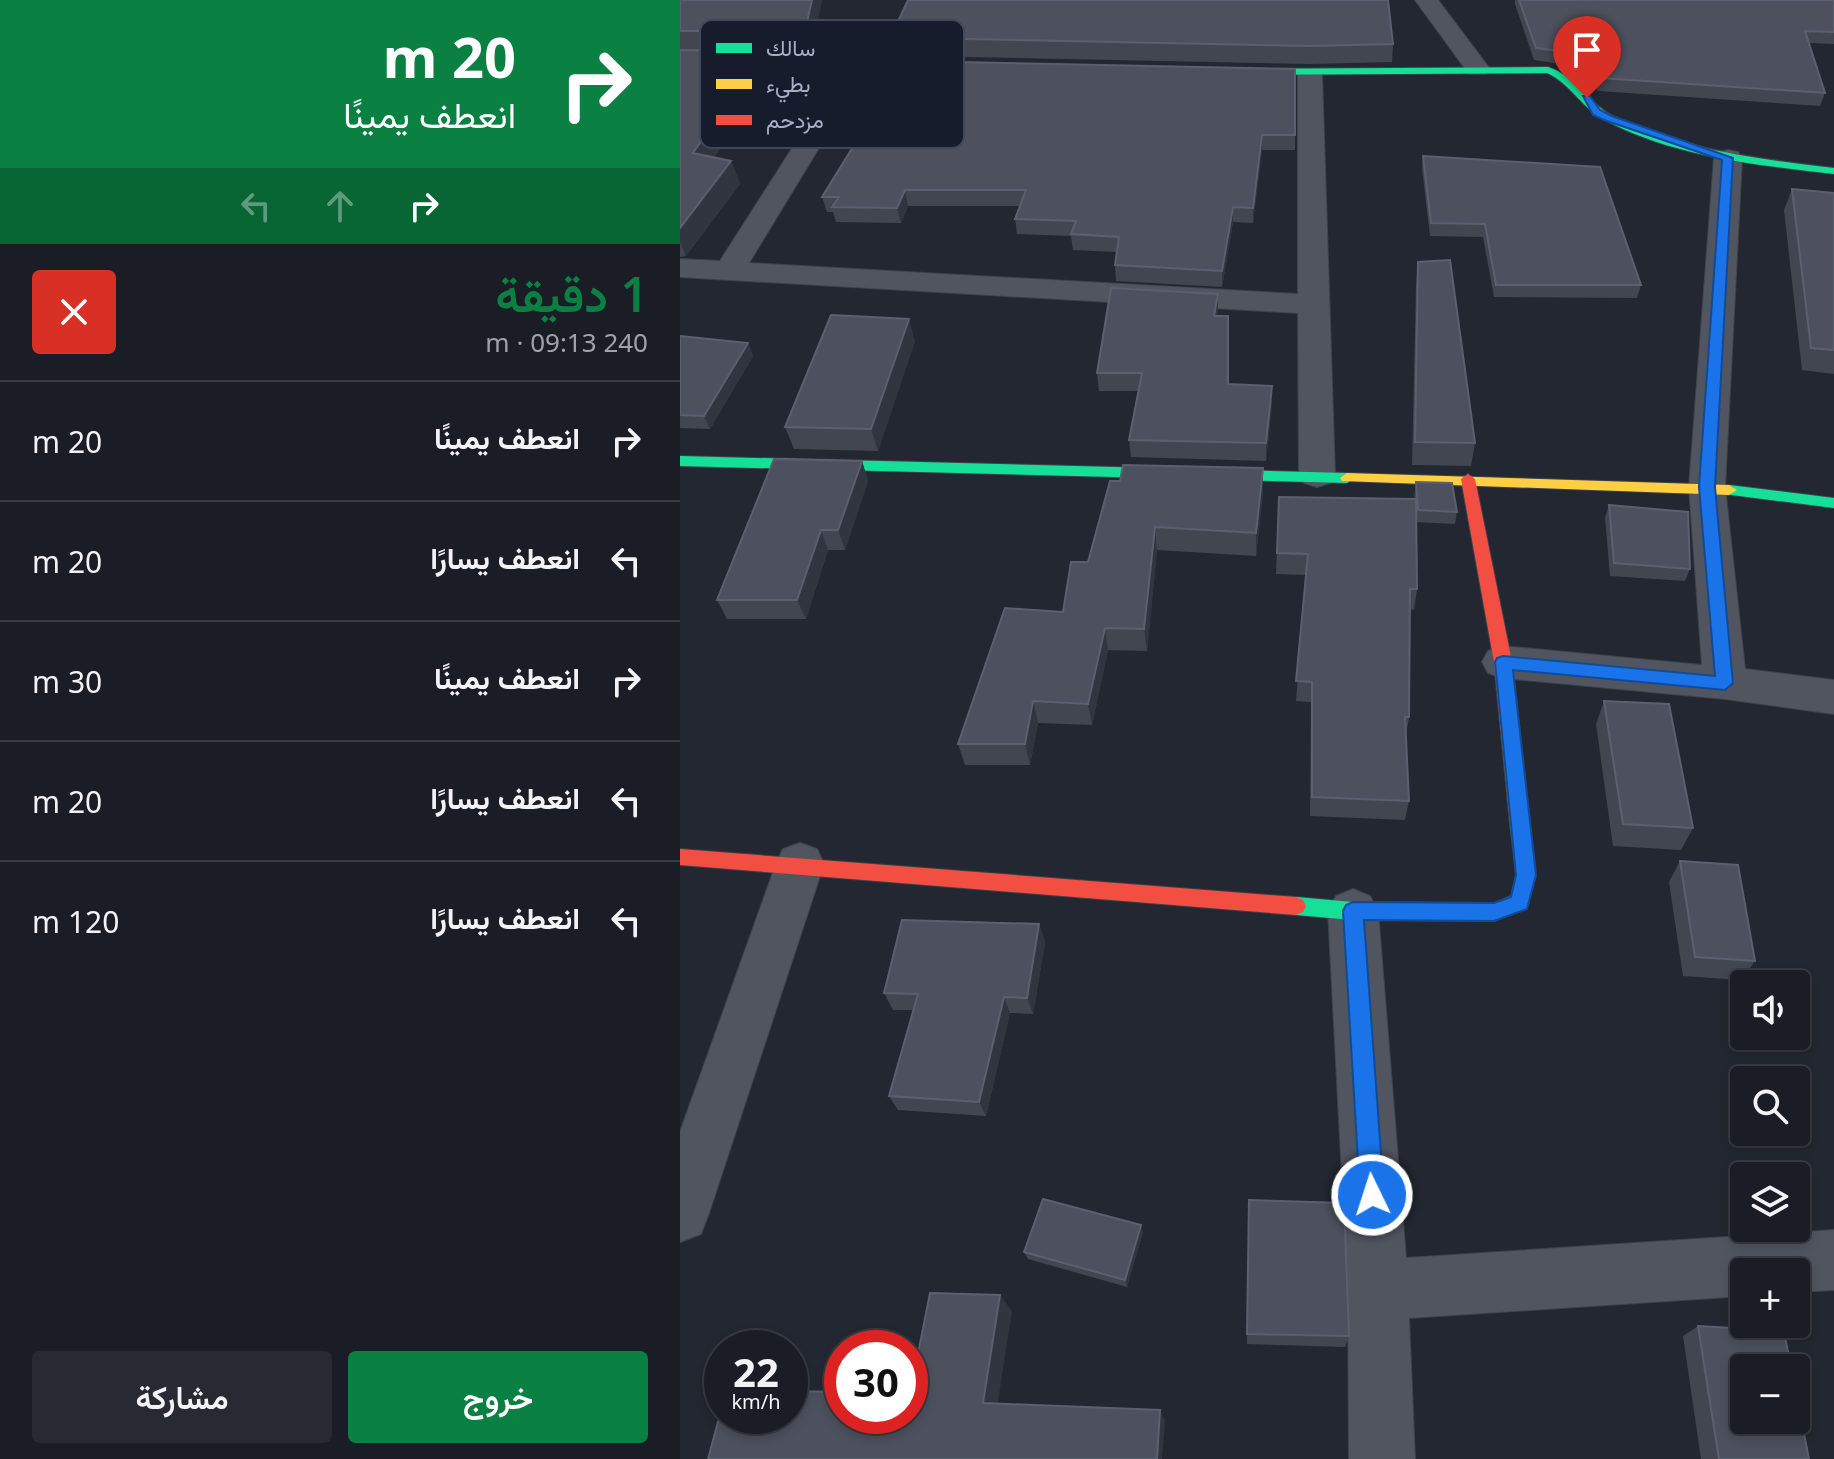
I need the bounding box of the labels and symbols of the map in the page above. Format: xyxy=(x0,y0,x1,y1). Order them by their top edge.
pin xyxy=(1553,16,1621,98)
legend xyxy=(700,20,964,148)
text: سالك xyxy=(766,32,815,62)
text: بطيء xyxy=(766,68,811,103)
text: مزدحم xyxy=(766,104,824,135)
position arrow xyxy=(1330,1153,1414,1237)
speed limit sign: 30 xyxy=(824,1330,928,1434)

